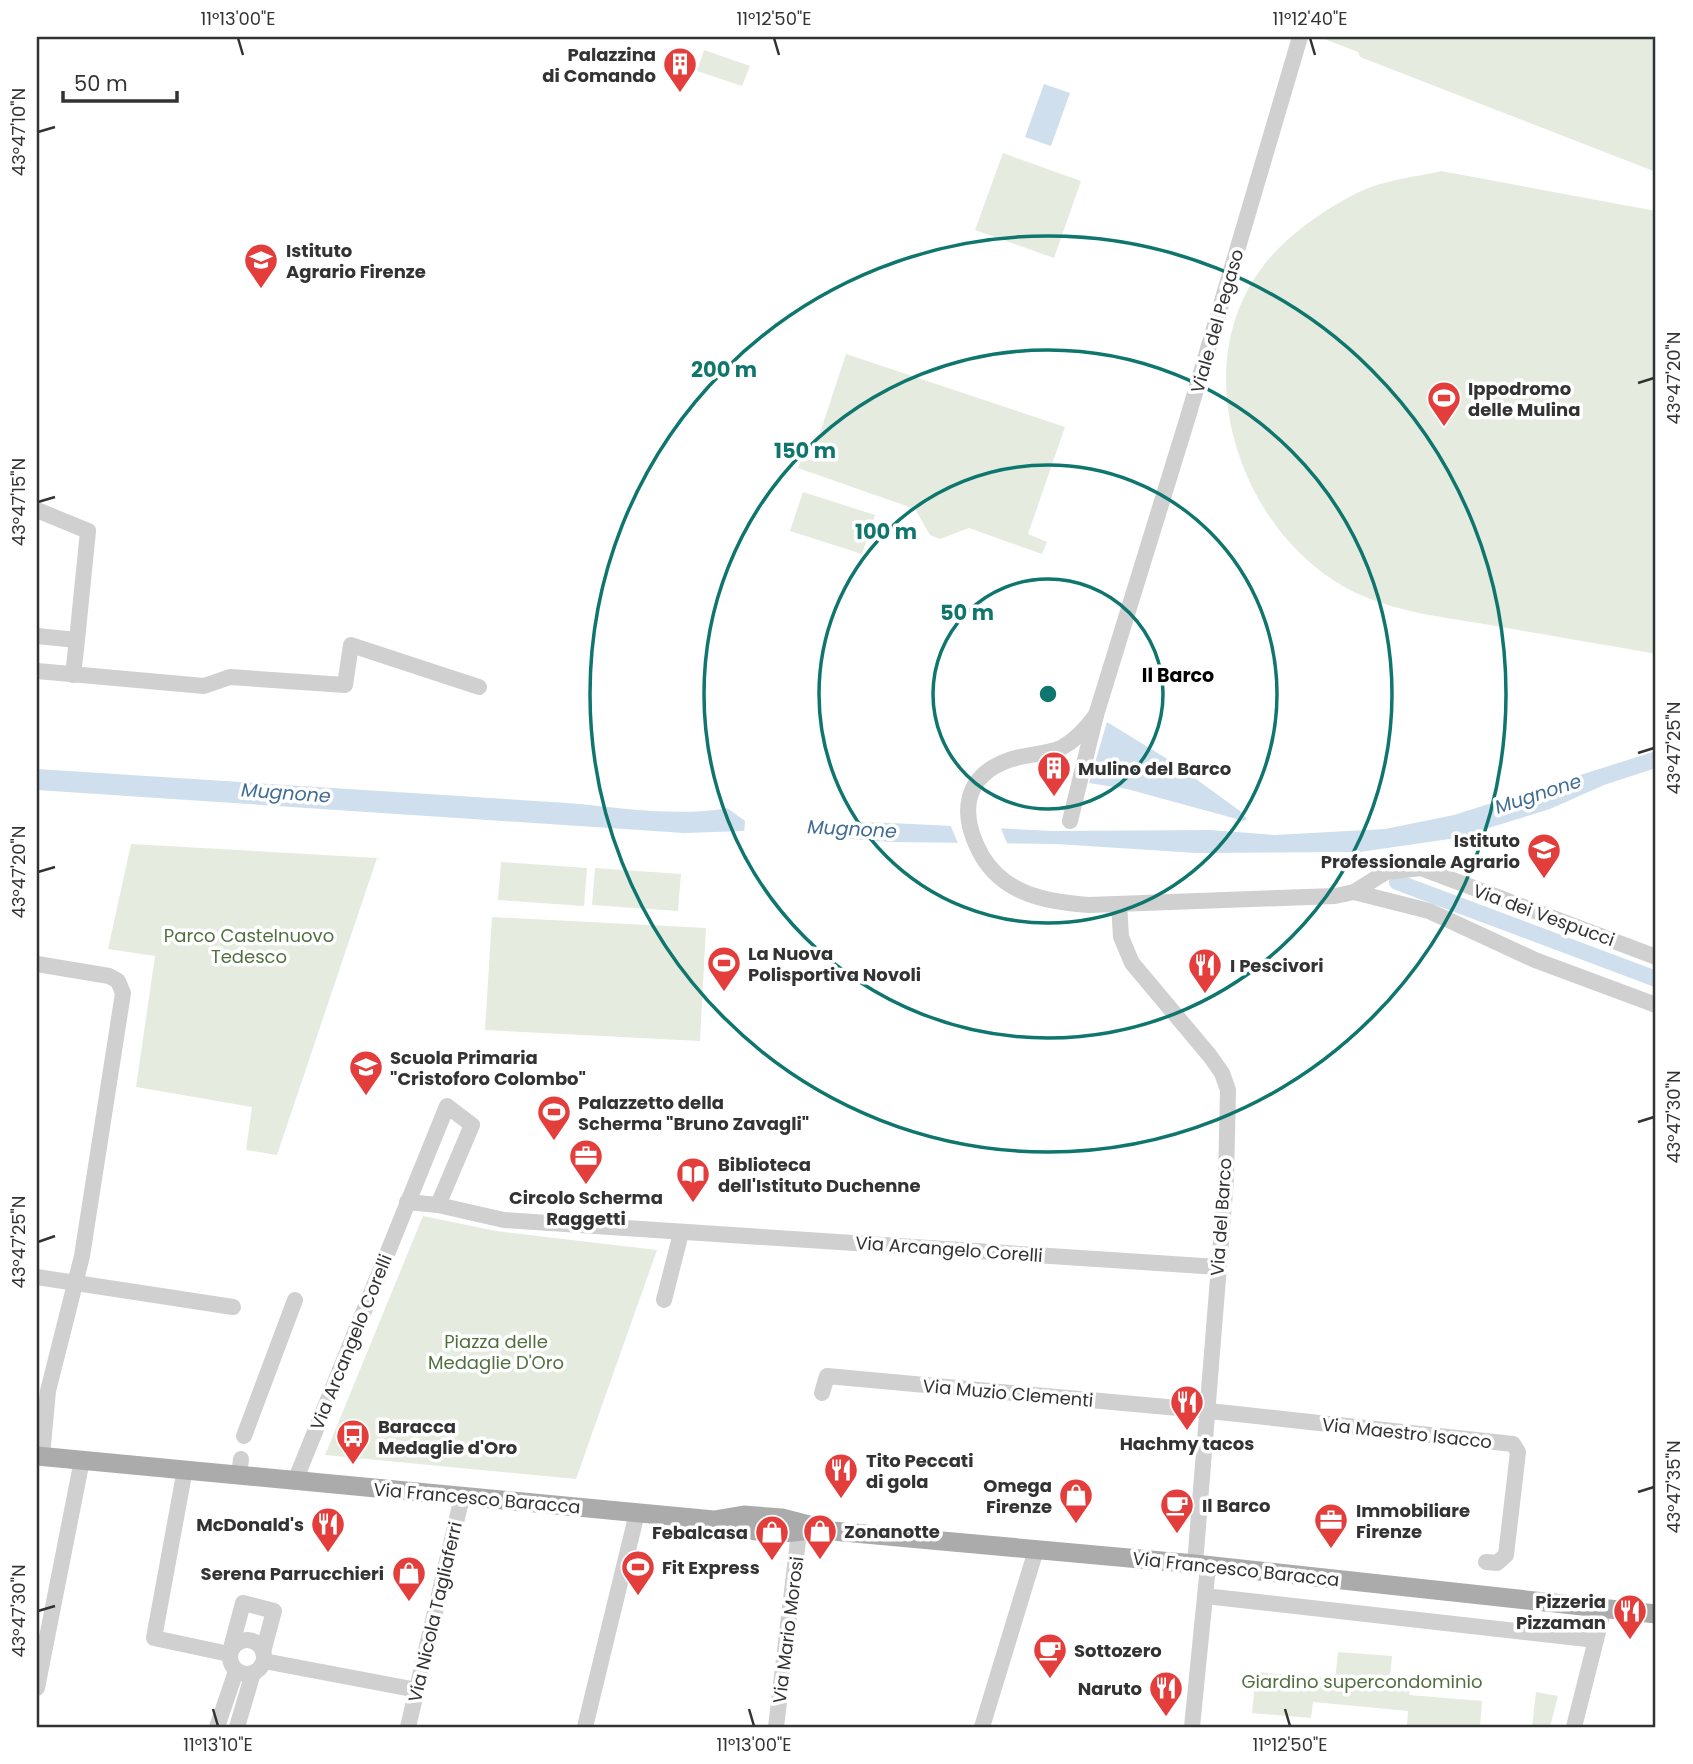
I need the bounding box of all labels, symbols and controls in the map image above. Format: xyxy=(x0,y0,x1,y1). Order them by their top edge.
text: 11°13'00"E xyxy=(200,6,276,31)
text: 11°12'50"E xyxy=(737,6,811,31)
text: 11°12'40"E xyxy=(1273,6,1348,31)
place label: Palazzina di Comando xyxy=(542,42,656,88)
building icon: Palazzina di Comando xyxy=(661,45,699,94)
scale bar xyxy=(63,60,177,104)
text: 50 m xyxy=(74,69,128,98)
text: 43°47'10"N xyxy=(6,88,31,176)
place label: Istituto Agrario Firenze xyxy=(286,238,426,284)
school or university icon: Istituto Agrario Firenze xyxy=(242,241,280,290)
street label: Viale del Pegaso xyxy=(1185,246,1249,396)
text: 43°47'20"N xyxy=(1661,332,1686,424)
text: 200 m xyxy=(691,355,757,384)
place label: Ippodromo delle Mulina xyxy=(1468,376,1580,422)
sports icon: Ippodromo delle Mulina xyxy=(1425,379,1463,428)
text: 150 m xyxy=(774,436,836,465)
text: 43°47'15"N xyxy=(6,458,31,546)
text: 100 m xyxy=(855,517,917,546)
text: 50 m xyxy=(940,598,994,627)
district label: Il Barco xyxy=(1142,662,1214,689)
centre of rings xyxy=(1036,682,1060,706)
text: 43°47'25"N xyxy=(1661,702,1686,794)
building icon: Mulino del Barco xyxy=(1035,749,1073,798)
place label: Mulino del Barco xyxy=(1078,756,1231,781)
water label: Mugnone xyxy=(1491,767,1585,821)
water label: Mugnone xyxy=(240,776,332,810)
water label: Mugnone xyxy=(807,813,898,845)
text: 43°47'20"N xyxy=(6,826,31,918)
place label: Istituto Professionale Agrario xyxy=(1321,828,1520,874)
school or university icon: Istituto Professionale Agrario xyxy=(1525,831,1563,880)
street label: Via dei Vespucci xyxy=(1470,878,1618,952)
park label: Parco Castelnuovo Tedesco xyxy=(164,923,334,969)
place label: La Nuova Polisportiva Novoli xyxy=(748,941,921,987)
sports icon: La Nuova Polisportiva Novoli xyxy=(705,944,743,993)
restaurant icon: I Pescivori xyxy=(1186,946,1224,995)
place label: I Pescivori xyxy=(1230,953,1323,978)
place label: Scuola Primaria "Cristoforo Colombo" xyxy=(390,1045,586,1091)
school or university icon: Scuola Primaria "Cristoforo Colombo" xyxy=(347,1048,385,1097)
text: 43°47'30"N xyxy=(1661,1070,1686,1164)
place label: Palazzetto della Scherma "Bruno Zavagli" xyxy=(578,1090,809,1136)
sports icon: Palazzetto della Scherma "Bruno Zavagli" xyxy=(535,1093,573,1142)
office icon: Circolo Scherma Raggetti xyxy=(567,1137,605,1186)
place label: Biblioteca dell'Istituto Duchenne xyxy=(718,1152,921,1198)
library icon: Biblioteca dell'Istituto Duchenne xyxy=(674,1155,712,1204)
street label: Via del Barco xyxy=(1204,1157,1238,1277)
place label: Circolo Scherma Raggetti xyxy=(509,1185,663,1231)
text: 43°47'25"N xyxy=(6,1196,31,1288)
street label: Via Arcangelo Corelli xyxy=(855,1230,1043,1268)
street label: Via Arcangelo Corelli xyxy=(304,1250,398,1434)
park label: Piazza delle Medaglie D'Oro xyxy=(428,1329,564,1375)
street label: Via Muzio Clementi xyxy=(922,1373,1094,1413)
restaurant icon: Hachmy tacos xyxy=(1168,1383,1206,1432)
street label: Via Maestro Isacco xyxy=(1321,1412,1493,1454)
place label: Baracca Medaglie d'Oro xyxy=(378,1414,517,1460)
bus stop icon: Baracca Medaglie d'Oro xyxy=(334,1417,372,1466)
place label: Hachmy tacos xyxy=(1120,1431,1254,1456)
text: 43°47'35"N xyxy=(1661,1440,1686,1534)
place label: Tito Peccati di gola xyxy=(866,1448,973,1494)
restaurant icon: Tito Peccati di gola xyxy=(822,1451,860,1500)
place label: Omega Firenze xyxy=(983,1473,1052,1519)
street label: Via Francesco Baracca xyxy=(372,1476,582,1520)
shop icon: Omega Firenze xyxy=(1057,1476,1095,1525)
cafe icon: Il Barco xyxy=(1158,1486,1196,1535)
place label: Il Barco xyxy=(1202,1493,1271,1518)
place label: Immobiliare Firenze xyxy=(1356,1498,1470,1544)
office icon: Immobiliare Firenze xyxy=(1312,1501,1350,1550)
restaurant icon: McDonald's xyxy=(309,1505,347,1554)
place label: McDonald's xyxy=(196,1512,304,1537)
shop icon: Zonanotte xyxy=(801,1512,839,1561)
shop icon: Febalcasa xyxy=(753,1513,791,1562)
street label: Via Nicola Tagliaferri xyxy=(402,1519,468,1705)
place label: Zonanotte xyxy=(844,1519,940,1544)
place label: Febalcasa xyxy=(652,1520,748,1545)
street label: Via Francesco Baracca xyxy=(1131,1546,1341,1592)
sports icon: Fit Express xyxy=(619,1548,657,1597)
shop icon: Serena Parrucchieri xyxy=(390,1554,428,1603)
place label: Fit Express xyxy=(662,1555,760,1580)
street label: Via Mario Morosi xyxy=(767,1555,809,1705)
place label: Serena Parrucchieri xyxy=(201,1561,384,1586)
text: 43°47'30"N xyxy=(6,1564,31,1658)
place label: Pizzeria Pizzaman xyxy=(1516,1589,1606,1635)
restaurant icon: Pizzeria Pizzaman xyxy=(1611,1592,1649,1641)
cafe icon: Sottozero xyxy=(1031,1631,1069,1680)
place label: Sottozero xyxy=(1074,1638,1162,1663)
restaurant icon: Naruto xyxy=(1147,1669,1185,1718)
park label: Giardino supercondominio xyxy=(1242,1669,1482,1694)
place label: Naruto xyxy=(1078,1676,1142,1701)
text: 11°13'10"E xyxy=(183,1732,253,1757)
text: 11°13'00"E xyxy=(716,1732,792,1757)
text: 11°12'50"E xyxy=(1253,1732,1327,1757)

